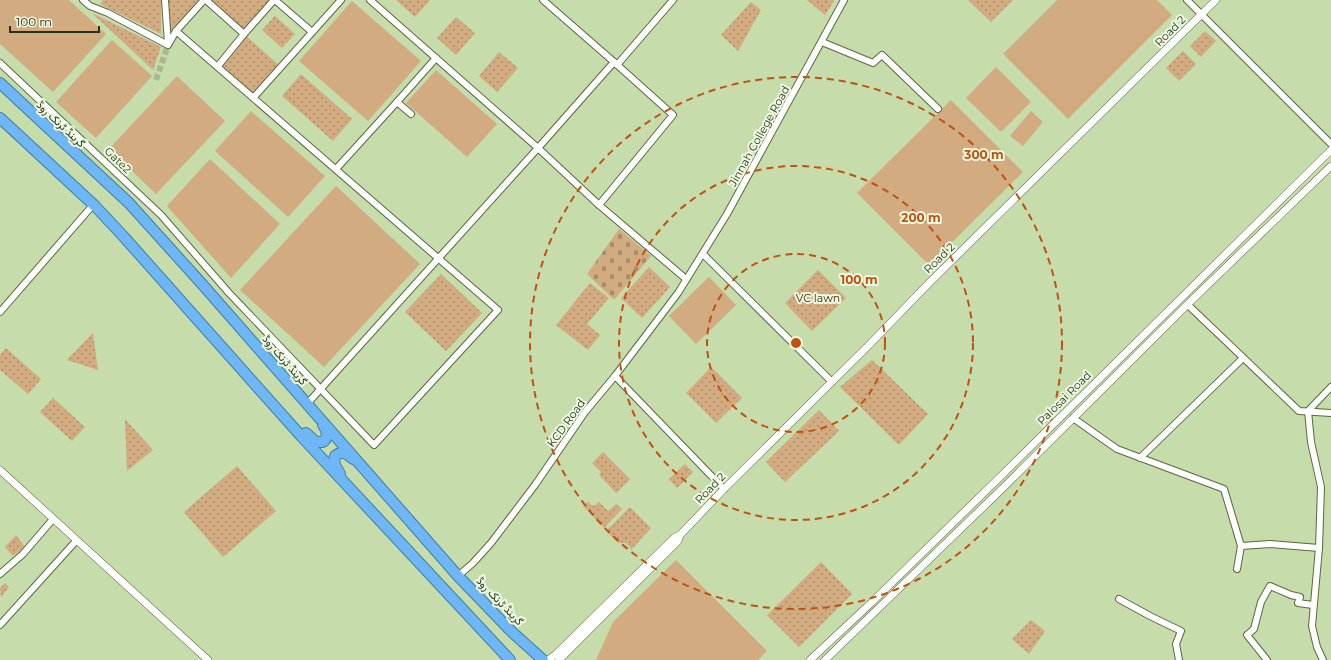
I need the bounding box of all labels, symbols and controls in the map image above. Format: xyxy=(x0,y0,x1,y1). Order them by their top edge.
scale bar xyxy=(10,8,99,34)
street label: Road 2 xyxy=(1152,13,1188,49)
text: 100 m xyxy=(16,14,52,29)
street label: Jinnah College Road xyxy=(725,83,793,190)
street label: گرینڈ ٹرنک روڈ xyxy=(34,98,88,150)
street label: Gate2 xyxy=(102,144,134,176)
text: 300 m xyxy=(963,147,1004,162)
text: 200 m xyxy=(901,210,941,225)
street label: Road 2 xyxy=(921,240,957,276)
text: 100 m xyxy=(841,272,877,287)
park label: VC lawn xyxy=(796,291,840,305)
street label: گرینڈ ٹرنک روڈ xyxy=(259,332,311,388)
centre of rings xyxy=(789,336,803,350)
street label: Palosai Road xyxy=(1034,368,1094,428)
street label: KCD Road xyxy=(544,396,588,450)
street label: Road 2 xyxy=(692,470,728,506)
street label: گرینڈ ٹرنک روڈ xyxy=(473,574,527,628)

